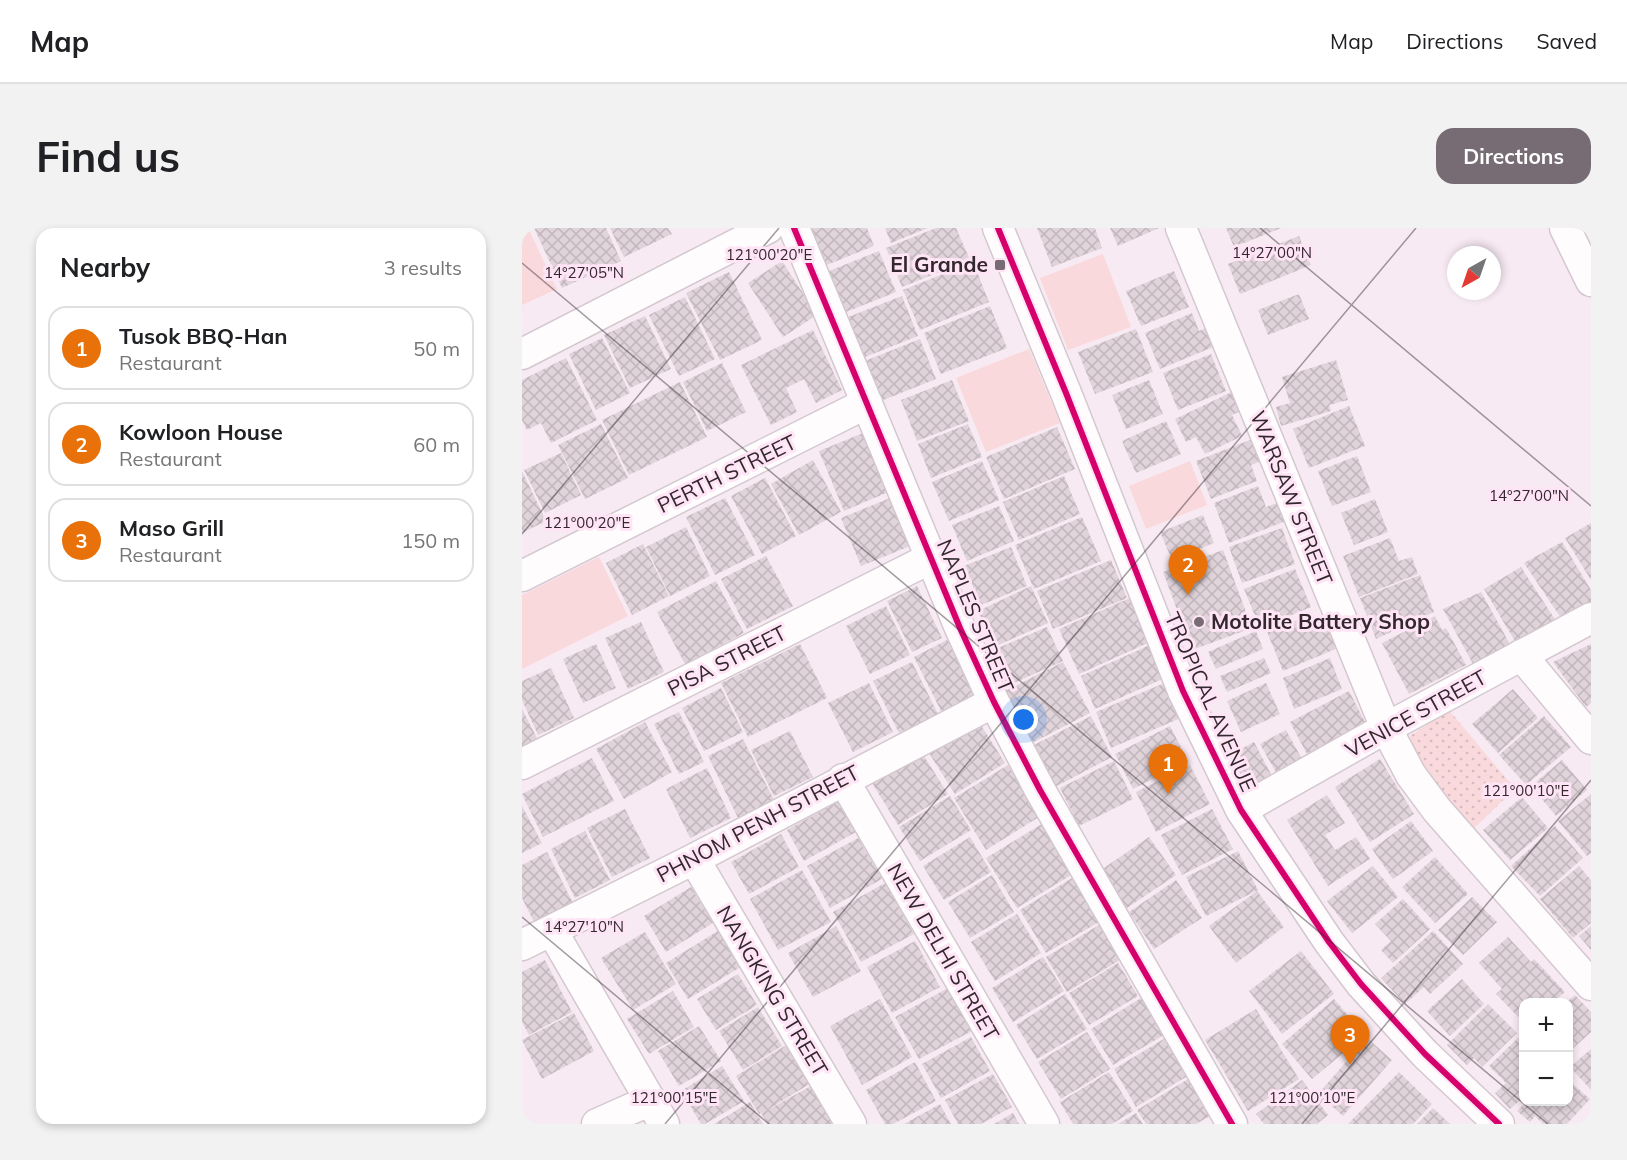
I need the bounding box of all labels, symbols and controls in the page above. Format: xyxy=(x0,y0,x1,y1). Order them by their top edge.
text: Map xyxy=(30,24,89,59)
text: Map xyxy=(1330,28,1373,54)
text: Directions xyxy=(1406,28,1503,54)
text: Saved xyxy=(1536,28,1597,54)
button: Directions xyxy=(1436,128,1591,184)
text: Find us xyxy=(36,130,180,183)
text: 14°27'00"N xyxy=(1232,243,1312,262)
text: 121°00'20"E xyxy=(726,245,812,264)
north arrow xyxy=(1447,246,1501,300)
text: Nearby xyxy=(60,251,150,284)
place label: El Grande xyxy=(890,251,988,277)
text: 3 results xyxy=(384,255,462,280)
marker: El Grande xyxy=(993,258,1007,272)
text: 14°27'05"N xyxy=(544,263,624,282)
text: Tusok BBQ-Han xyxy=(119,322,288,350)
text: 1 xyxy=(76,336,88,361)
text: 50 m xyxy=(413,336,460,361)
text: Restaurant xyxy=(119,350,222,375)
street label: WARSAW STREET xyxy=(1245,407,1339,589)
text: Kowloon House xyxy=(119,418,283,446)
street label: PERTH STREET xyxy=(653,428,801,518)
text: 2 xyxy=(76,432,88,457)
text: 60 m xyxy=(413,432,460,457)
text: Restaurant xyxy=(119,446,222,471)
text: 14°27'00"N xyxy=(1489,486,1569,505)
text: 121°00'20"E xyxy=(544,513,630,532)
text: Maso Grill xyxy=(119,514,224,542)
text: 3 xyxy=(76,528,88,553)
text: 150 m xyxy=(401,528,460,553)
street label: NAPLES STREET xyxy=(932,535,1020,696)
text: Restaurant xyxy=(119,542,222,567)
pin: 2 xyxy=(1168,546,1208,595)
street label: TROPICAL AVENUE xyxy=(1160,608,1262,795)
place label: Motolite Battery Shop xyxy=(1211,608,1430,634)
marker: Motolite Battery Shop xyxy=(1192,615,1206,629)
street label: PISA STREET xyxy=(663,619,791,701)
street label: VENICE STREET xyxy=(1340,663,1491,763)
your location xyxy=(1009,705,1038,734)
pin: 1 xyxy=(1148,744,1188,794)
street label: PHNOM PENH STREET xyxy=(652,759,863,888)
text: 121°00'10"E xyxy=(1483,781,1569,800)
street label: NEW DELHI STREET xyxy=(883,858,1005,1045)
street label: NANGKING STREET xyxy=(712,900,834,1081)
text: 14°27'10"N xyxy=(544,917,624,936)
map controls xyxy=(1519,998,1573,1106)
button: + xyxy=(1519,998,1573,1052)
pin: 3 xyxy=(1330,1016,1370,1065)
button: − xyxy=(1519,1052,1573,1106)
text: 121°00'15"E xyxy=(631,1088,717,1107)
text: 121°00'10"E xyxy=(1269,1088,1355,1107)

